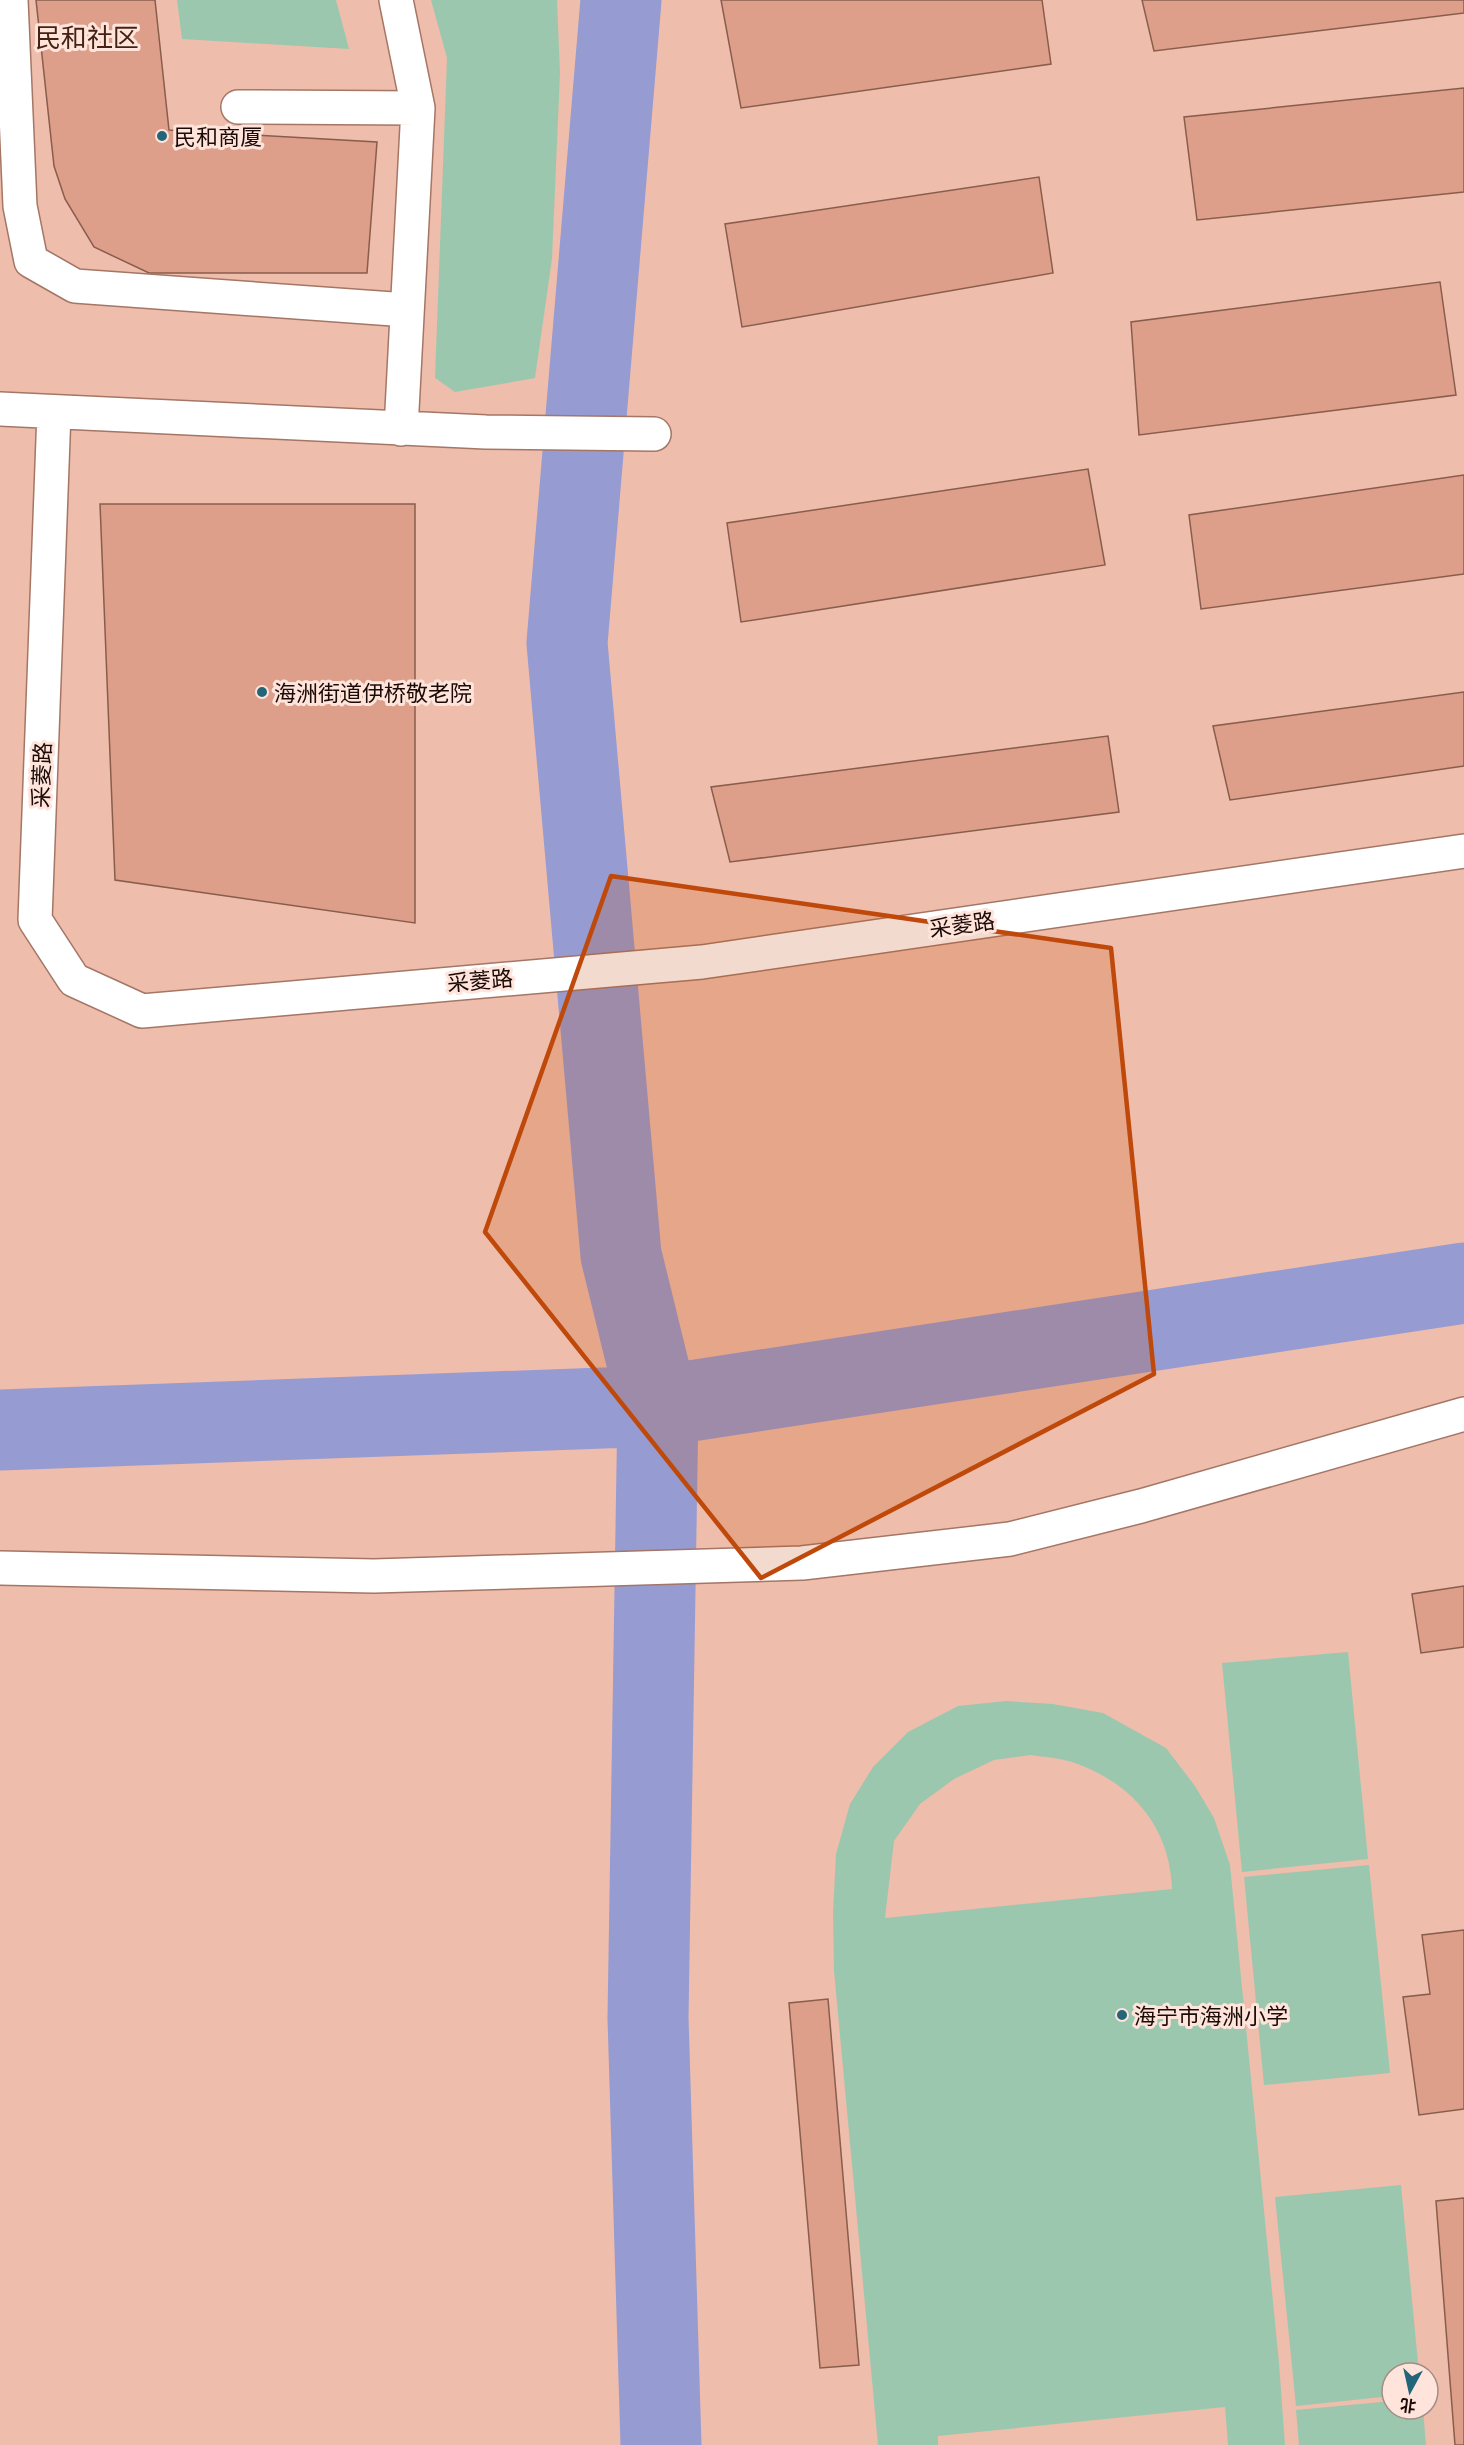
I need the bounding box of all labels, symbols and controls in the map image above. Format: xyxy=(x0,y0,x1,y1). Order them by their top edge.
district label: 民和社区 xyxy=(35,21,139,52)
place label: 民和商厦 xyxy=(174,123,262,150)
marker: 民和商厦 xyxy=(155,129,169,143)
place label: 海洲街道伊桥敬老院 xyxy=(274,679,472,706)
marker: 海洲街道伊桥敬老院 xyxy=(255,685,269,699)
street label: 采菱路 xyxy=(26,742,56,808)
street label: 采菱路 xyxy=(927,906,997,942)
street label: 采菱路 xyxy=(446,964,514,996)
place label: 海宁市海洲小学 xyxy=(1134,2002,1288,2029)
marker: 海宁市海洲小学 xyxy=(1115,2008,1129,2022)
north arrow xyxy=(1380,2361,1440,2421)
text: 北 xyxy=(1399,2396,1417,2417)

